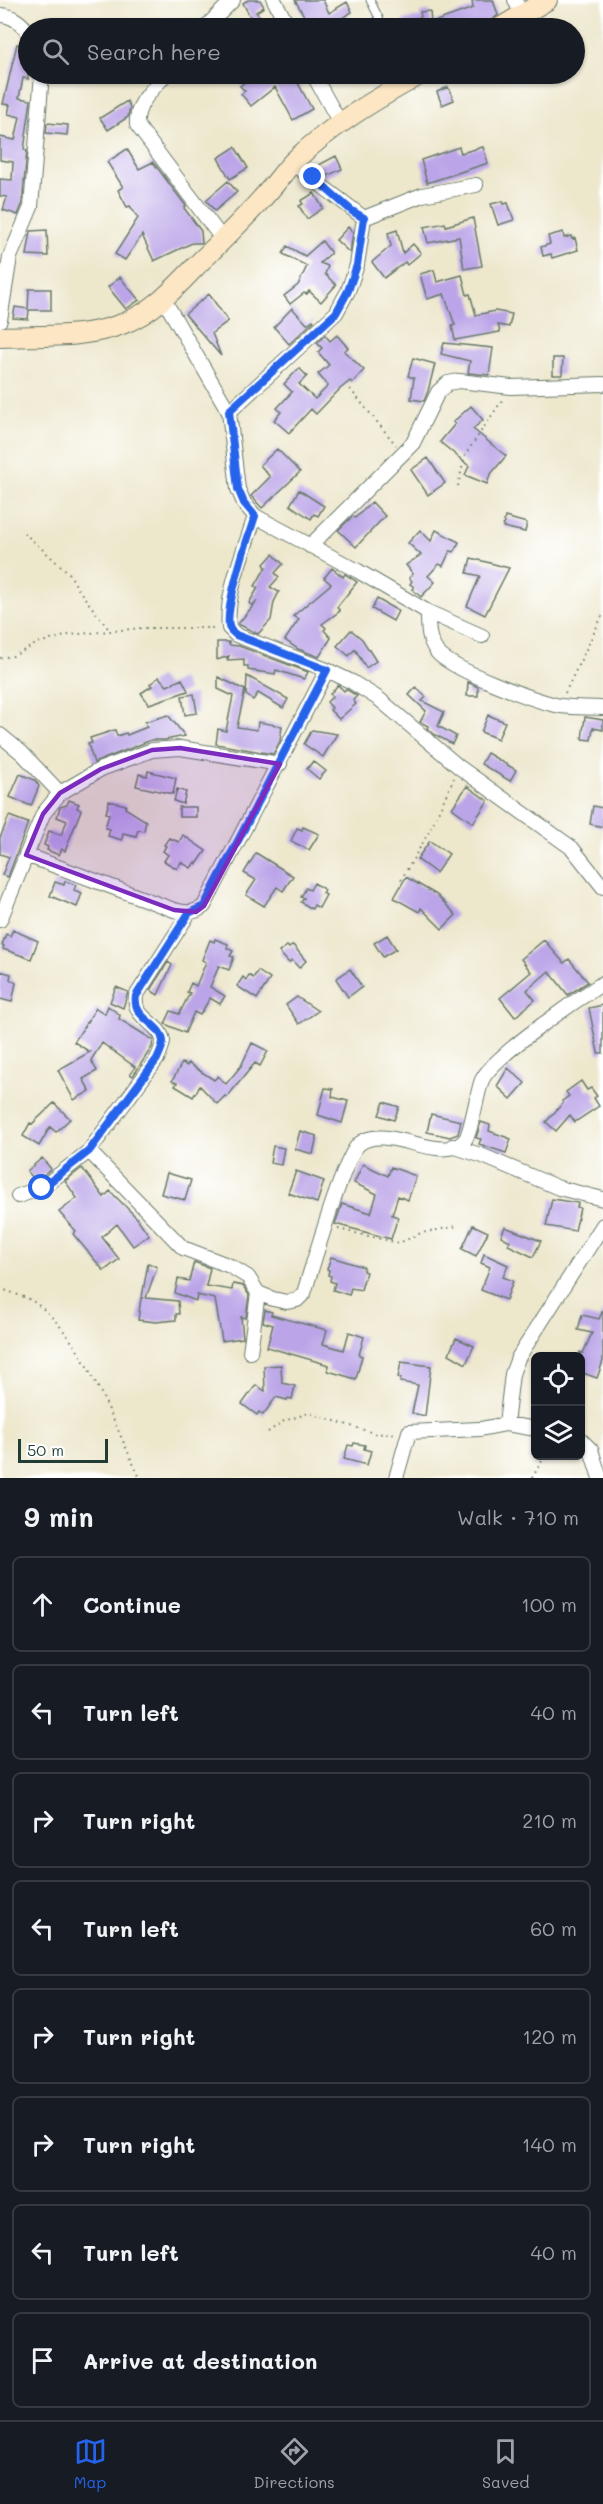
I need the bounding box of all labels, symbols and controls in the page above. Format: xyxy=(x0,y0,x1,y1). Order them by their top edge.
search box xyxy=(18,18,585,84)
icon: search xyxy=(39,35,72,68)
text: Search here xyxy=(87,37,221,66)
route end xyxy=(299,163,325,189)
route start xyxy=(28,1174,54,1200)
map controls xyxy=(531,1352,585,1460)
button: locate xyxy=(531,1352,585,1406)
button: layers xyxy=(531,1406,585,1460)
scale bar xyxy=(18,1436,108,1464)
text: 50 m xyxy=(27,1439,64,1460)
text: 9 min xyxy=(24,1500,93,1534)
text: Walk · 710 m xyxy=(457,1504,579,1530)
icon: ahead xyxy=(26,1588,59,1621)
text: Continue xyxy=(83,1590,181,1619)
text: 100 m xyxy=(521,1591,577,1617)
icon: left xyxy=(26,1696,59,1729)
text: Turn left xyxy=(83,1698,179,1727)
text: 40 m xyxy=(531,1699,577,1725)
icon: right xyxy=(26,1804,59,1837)
text: Turn right xyxy=(83,1806,195,1835)
text: 210 m xyxy=(522,1807,577,1833)
icon: left xyxy=(26,1912,59,1945)
text: Turn left xyxy=(83,1914,179,1943)
text: 60 m xyxy=(530,1915,577,1941)
icon: right xyxy=(26,2020,59,2053)
text: Turn right xyxy=(83,2022,195,2051)
text: 120 m xyxy=(522,2023,577,2049)
icon: right xyxy=(26,2128,59,2161)
text: Turn right xyxy=(83,2130,195,2159)
text: 140 m xyxy=(522,2131,577,2157)
icon: left xyxy=(26,2236,59,2269)
text: Turn left xyxy=(83,2238,179,2267)
text: 40 m xyxy=(531,2239,577,2265)
icon: arrive xyxy=(26,2344,59,2377)
text: Arrive at destination xyxy=(83,2346,318,2375)
tab: Map xyxy=(74,2435,107,2492)
tab: Directions xyxy=(254,2435,335,2492)
tab: Saved xyxy=(482,2435,529,2492)

